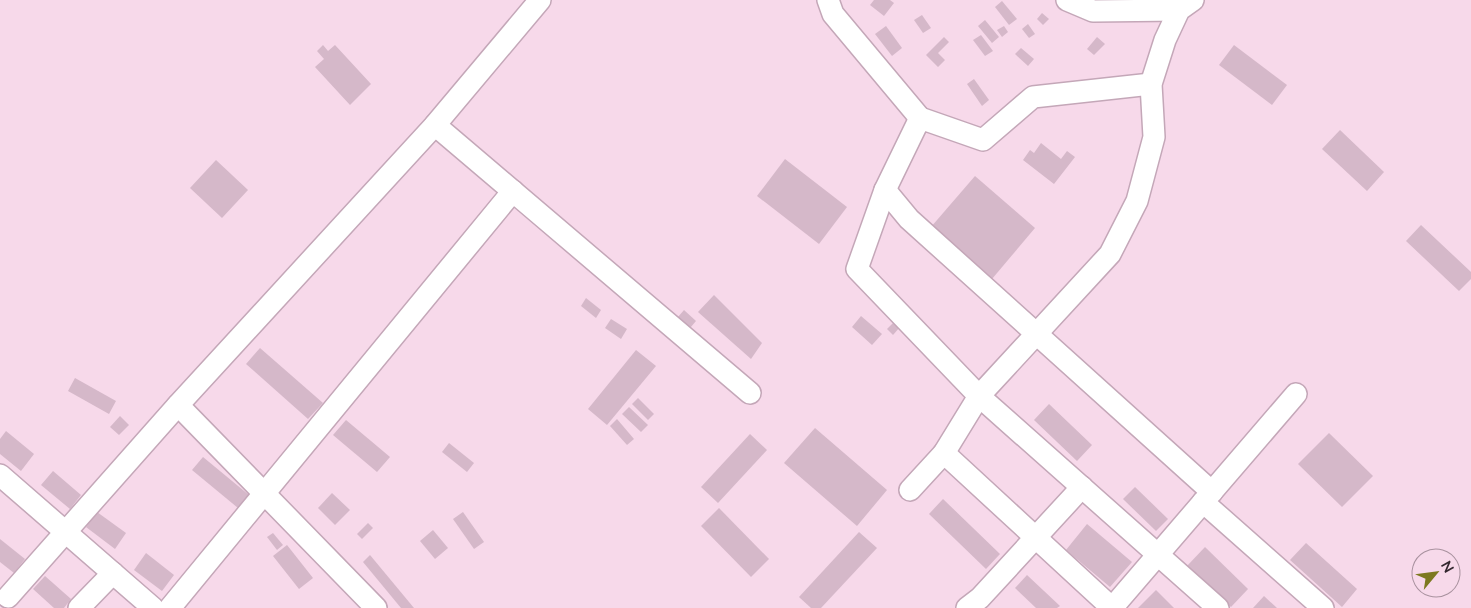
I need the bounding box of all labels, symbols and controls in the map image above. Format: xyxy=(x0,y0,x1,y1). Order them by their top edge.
north arrow xyxy=(1411,548,1461,598)
text: N xyxy=(1438,558,1458,575)

